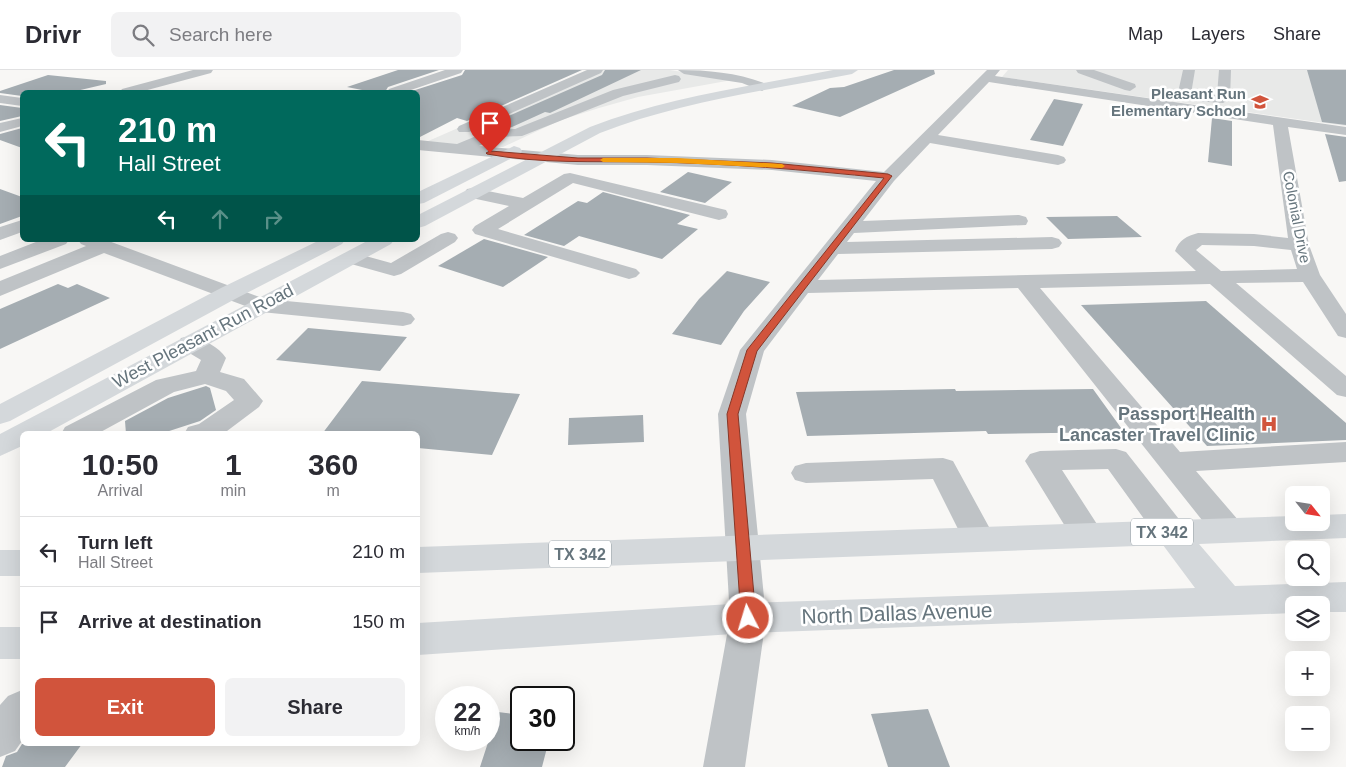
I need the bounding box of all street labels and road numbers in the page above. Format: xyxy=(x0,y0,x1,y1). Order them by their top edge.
street label: Colonial Drive xyxy=(1280,170,1314,264)
street label: West Pleasant Run Road xyxy=(109,280,297,392)
road number: TX 342 xyxy=(1131,518,1193,546)
road number: TX 342 xyxy=(549,540,611,568)
street label: North Dallas Avenue xyxy=(801,598,993,628)

